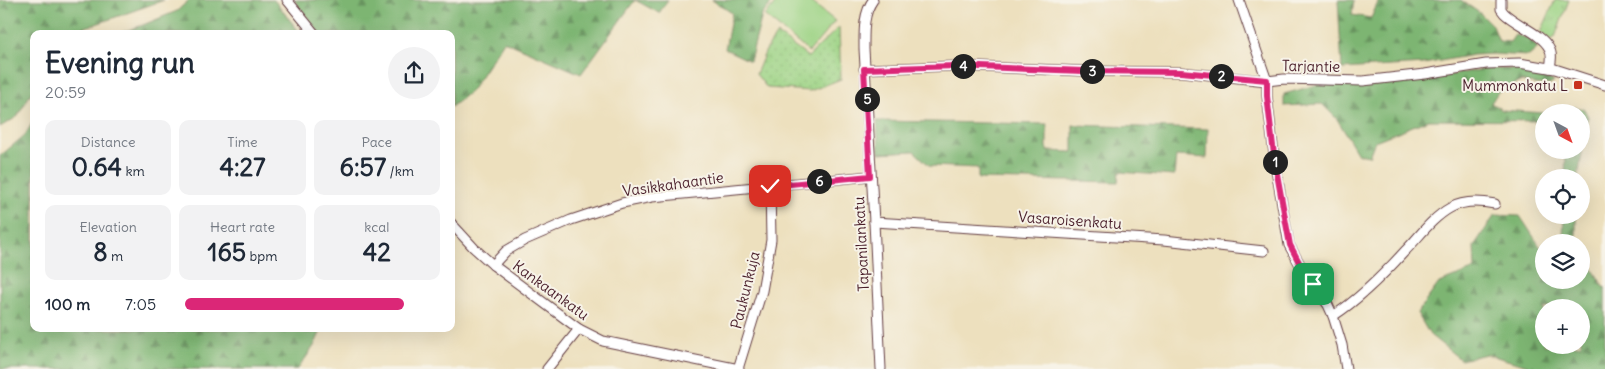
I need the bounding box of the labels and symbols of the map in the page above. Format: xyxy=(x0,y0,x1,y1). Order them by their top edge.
pin: 4 xyxy=(950,54,976,78)
street label: Tarjantie xyxy=(1282,56,1340,76)
pin: 3 xyxy=(1080,58,1104,84)
pin: 2 xyxy=(1208,64,1234,88)
place label: Mummonkatu L xyxy=(1462,76,1568,95)
marker: Mummonkatu L xyxy=(1572,79,1584,91)
pin: 5 xyxy=(854,86,880,112)
north arrow xyxy=(1535,104,1590,159)
pin: 1 xyxy=(1262,150,1288,174)
pin xyxy=(749,165,791,207)
street label: Vasikkahaantie xyxy=(621,167,725,201)
pin: 6 xyxy=(806,168,832,194)
street label: Tapanilankatu xyxy=(849,196,873,292)
street label: Vasaroisenkatu xyxy=(1017,207,1123,233)
street label: Paukunkuja xyxy=(726,249,764,331)
street label: Kankaankatu xyxy=(509,256,593,324)
pin xyxy=(1292,263,1334,305)

